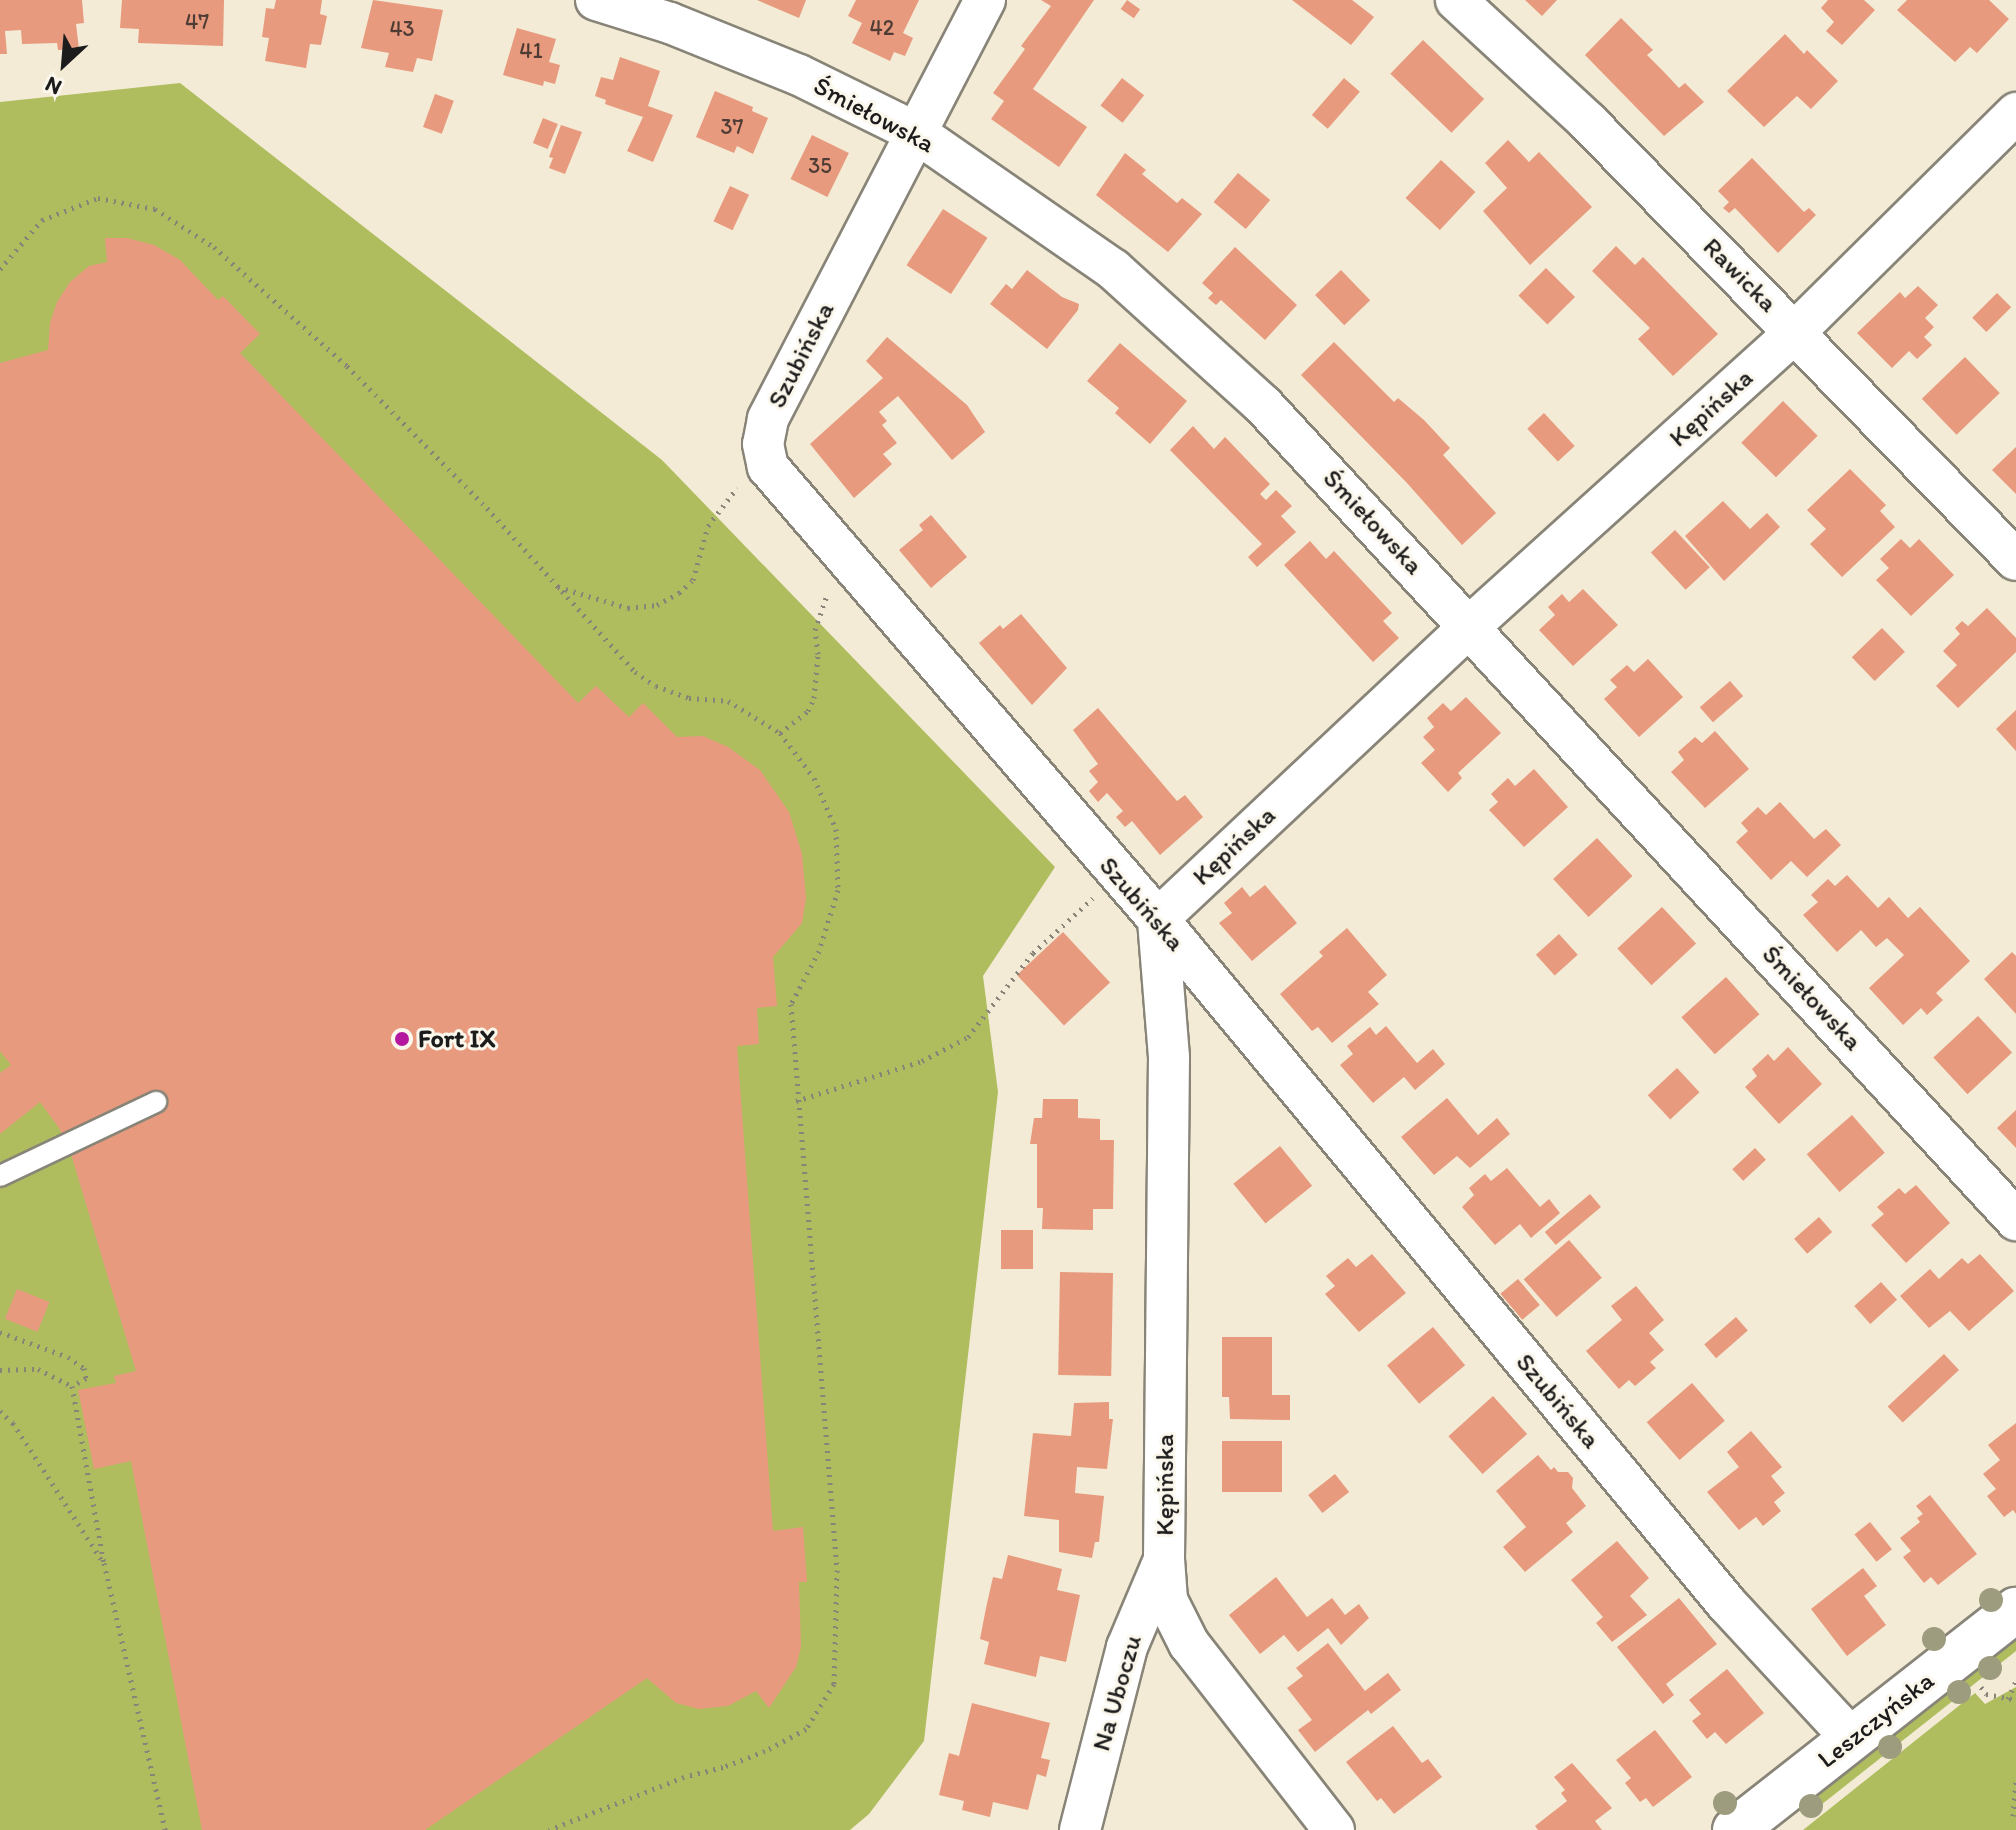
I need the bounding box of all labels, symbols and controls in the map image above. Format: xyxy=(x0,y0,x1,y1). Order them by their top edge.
house number: 47 xyxy=(185,9,209,35)
house number: 42 xyxy=(870,15,894,41)
house number: 43 xyxy=(389,16,415,42)
north arrow xyxy=(24,24,104,104)
house number: 41 xyxy=(519,38,543,64)
street label: Śmiełowska xyxy=(808,70,940,160)
text: N xyxy=(41,71,66,101)
house number: 37 xyxy=(721,114,743,140)
house number: 35 xyxy=(808,153,832,179)
street label: Rawicka xyxy=(1696,231,1784,319)
street label: Szubińska xyxy=(761,297,841,413)
street label: Kępińska xyxy=(1663,362,1759,454)
street label: Śmiełowska xyxy=(1316,463,1430,581)
street label: Kępińska xyxy=(1186,800,1282,892)
street label: Szubińska xyxy=(1093,851,1191,957)
street label: Śmiełowska xyxy=(1755,939,1869,1057)
place label: Fort IX xyxy=(418,1023,496,1055)
marker: Fort IX xyxy=(393,1030,411,1048)
street label: Szubińska xyxy=(1509,1347,1607,1455)
street label: Kępińska xyxy=(1149,1434,1181,1536)
street label: Na Uboczu xyxy=(1086,1631,1148,1755)
street label: Leszczyńska xyxy=(1812,1665,1940,1775)

